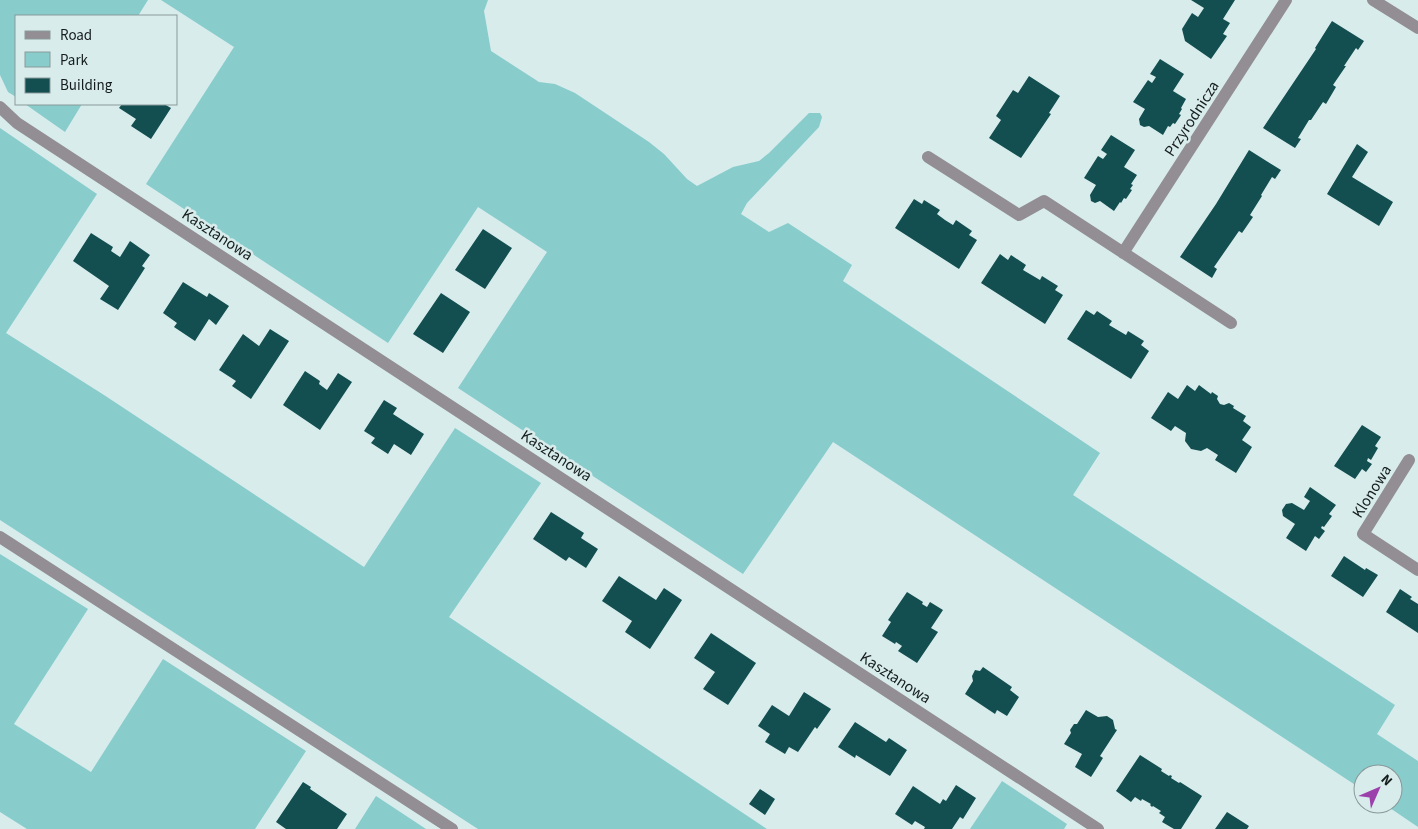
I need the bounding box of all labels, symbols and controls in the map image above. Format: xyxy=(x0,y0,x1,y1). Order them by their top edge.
legend xyxy=(15,15,178,105)
text: Road xyxy=(60,25,92,46)
text: Park xyxy=(60,50,89,71)
text: Building xyxy=(60,75,113,96)
street label: Przyrodnicza xyxy=(1159,76,1225,161)
street label: Kasztanowa xyxy=(178,204,257,266)
street label: Kasztanowa xyxy=(517,425,596,487)
street label: Klonowa xyxy=(1347,461,1397,522)
street label: Kasztanowa xyxy=(856,647,935,709)
north arrow xyxy=(1353,764,1403,814)
text: N xyxy=(1376,770,1397,791)

